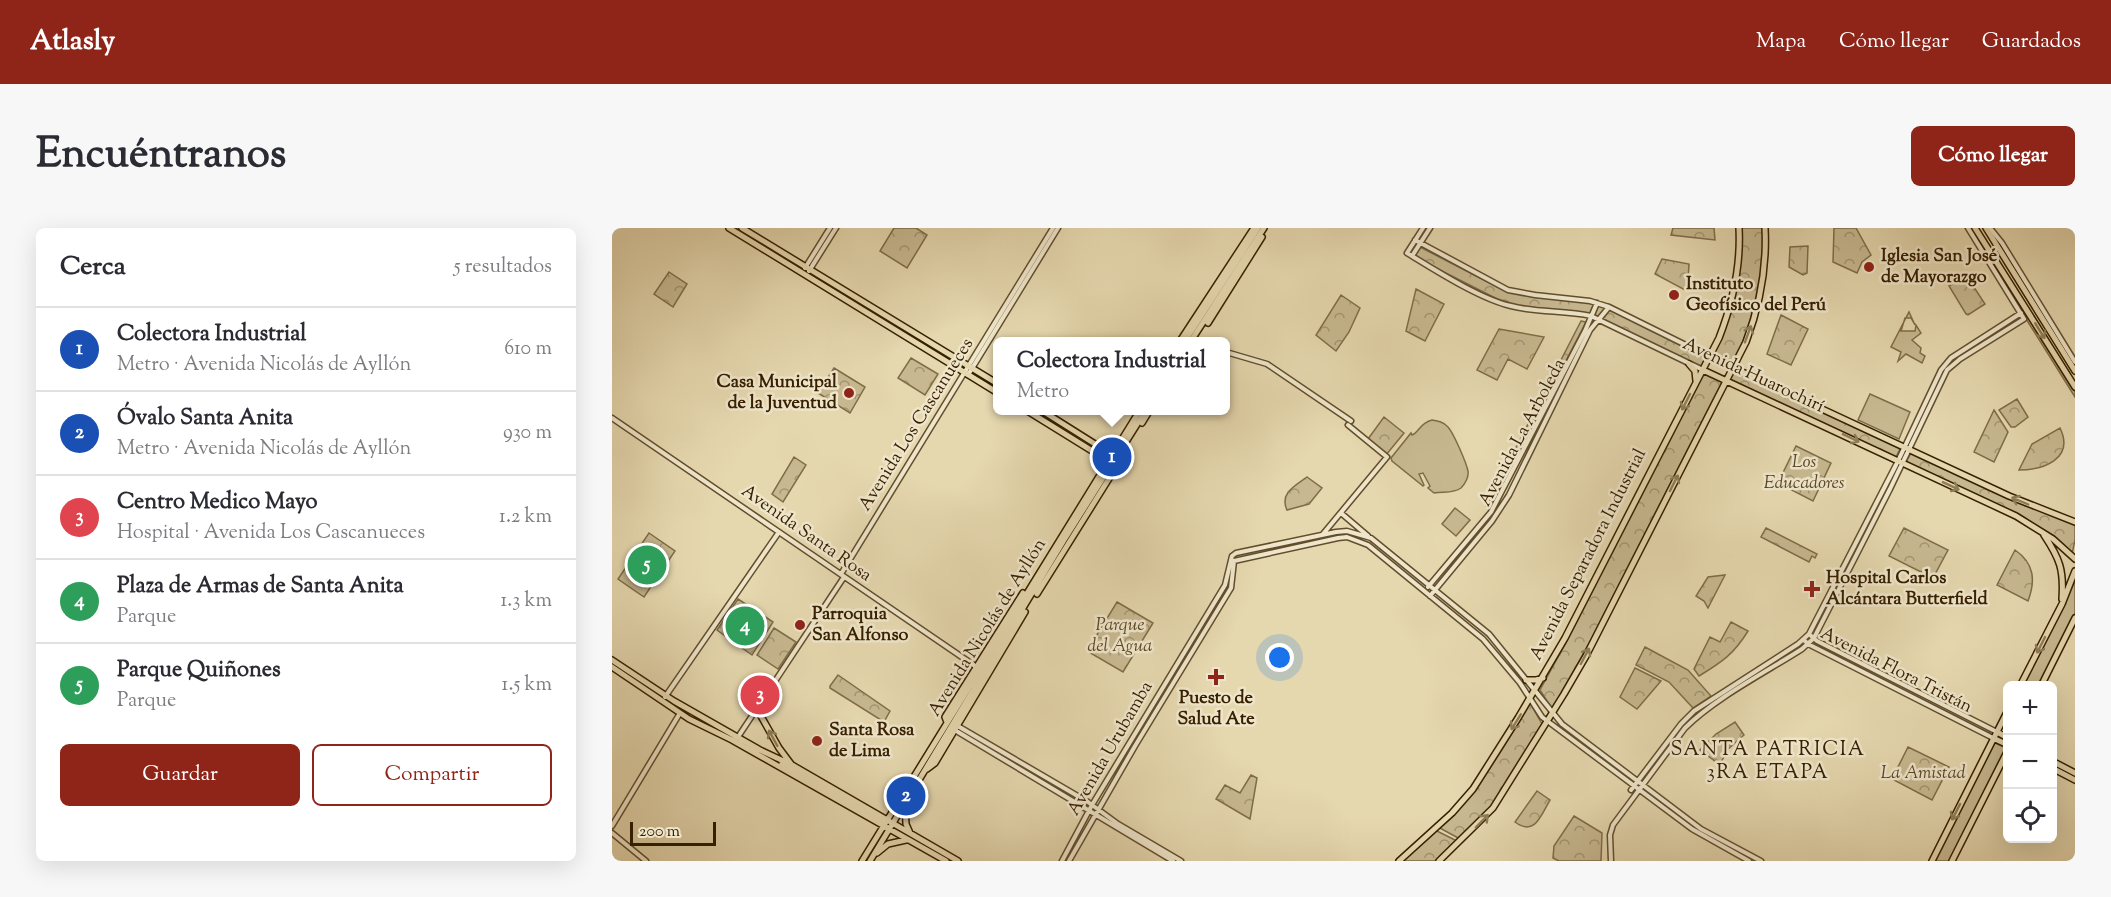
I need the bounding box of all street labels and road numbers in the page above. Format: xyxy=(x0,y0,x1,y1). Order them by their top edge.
street label: Avenida Huarochirí xyxy=(1678,332,1828,420)
street label: Avenida Los Cascanueces xyxy=(853,334,981,516)
street label: Avenida La Arboleda xyxy=(1473,354,1573,512)
street label: Avenida Separadora Industrial xyxy=(1524,445,1654,665)
street label: Avenida Santa Rosa xyxy=(735,479,877,589)
street label: Avenida Nicolás de Ayllón xyxy=(923,534,1054,722)
street label: Avenida Flora Tristán xyxy=(1815,621,1977,721)
street label: Avenida Urubamba xyxy=(1062,677,1160,821)

